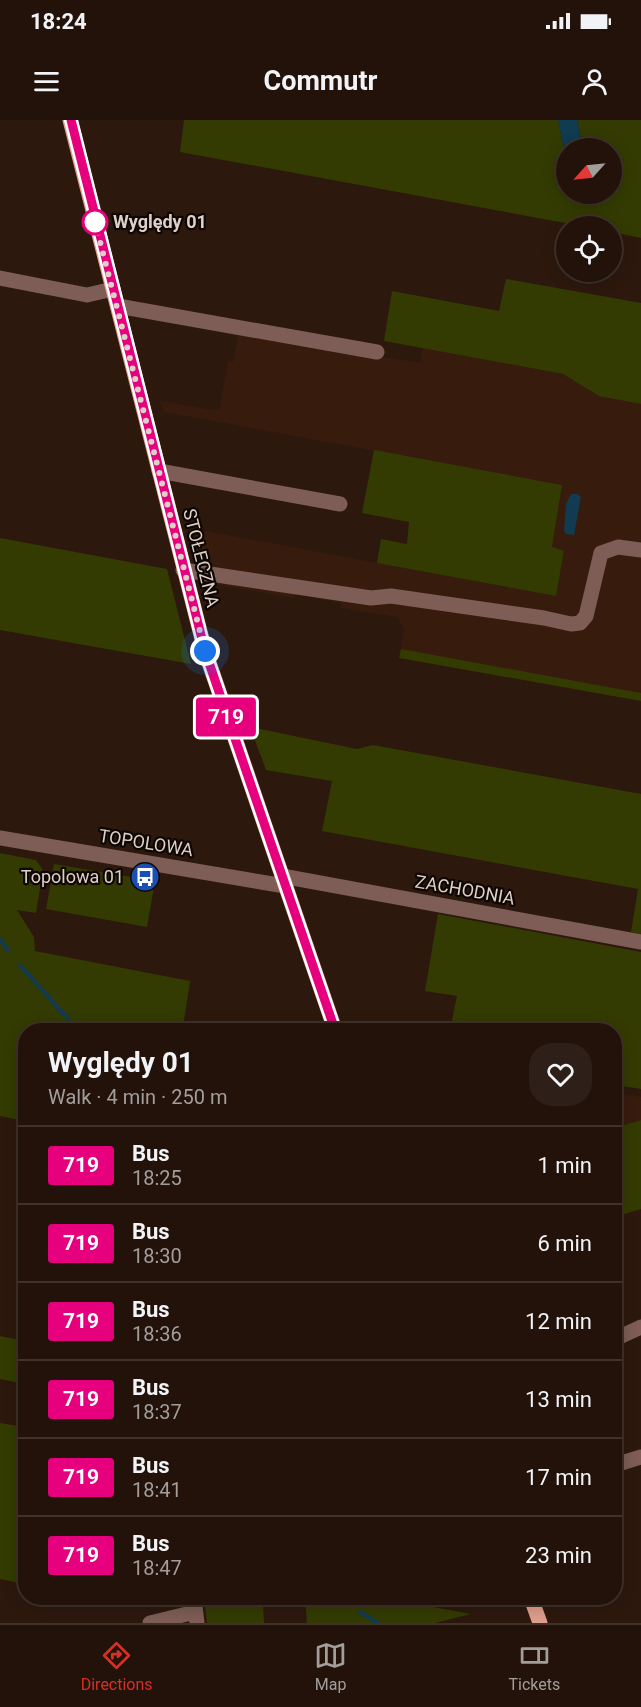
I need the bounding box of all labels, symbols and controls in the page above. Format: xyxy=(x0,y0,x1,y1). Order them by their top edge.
text: 18:24 xyxy=(30,9,87,34)
icon: menu xyxy=(30,65,63,98)
text: Commutr xyxy=(264,65,377,97)
icon: person xyxy=(578,65,611,98)
north arrow xyxy=(556,138,622,204)
map controls xyxy=(556,138,622,282)
marker: Wyględy 01 xyxy=(82,209,108,235)
place label: Wyględy 01 xyxy=(113,211,207,232)
button: locate xyxy=(556,216,622,282)
street label: STOŁECZNA xyxy=(179,506,224,610)
your location xyxy=(190,636,220,666)
line badge: 719 xyxy=(192,698,260,736)
text: 719 xyxy=(208,705,244,729)
street label: TOPOLOWA xyxy=(97,825,195,860)
bus stop icon: Topolowa 01 xyxy=(129,861,161,893)
place label: Topolowa 01 xyxy=(21,866,124,887)
street label: ZACHODNIA xyxy=(414,870,517,909)
button: heart xyxy=(529,1043,592,1106)
text: Wyględy 01 xyxy=(48,1046,194,1079)
text: Walk · 4 min · 250 m xyxy=(48,1085,227,1109)
text: Bus xyxy=(132,1141,170,1166)
text: 719 xyxy=(63,1153,99,1177)
text: 1 min xyxy=(537,1153,592,1178)
text: 18:25 xyxy=(132,1166,182,1190)
text: Bus xyxy=(132,1219,170,1244)
text: 719 xyxy=(63,1231,99,1255)
text: 6 min xyxy=(537,1231,592,1256)
text: 18:30 xyxy=(132,1244,182,1268)
text: Bus xyxy=(132,1297,170,1322)
text: 719 xyxy=(63,1309,99,1333)
text: 12 min xyxy=(525,1309,592,1334)
text: 18:36 xyxy=(132,1322,182,1346)
text: Bus xyxy=(132,1375,170,1400)
text: 719 xyxy=(63,1387,99,1411)
text: 13 min xyxy=(525,1387,592,1412)
text: 18:37 xyxy=(132,1400,182,1424)
text: Bus xyxy=(132,1453,170,1478)
text: 719 xyxy=(63,1465,99,1489)
text: 17 min xyxy=(525,1465,592,1490)
text: 18:41 xyxy=(132,1478,182,1502)
text: Bus xyxy=(132,1531,170,1556)
text: 719 xyxy=(63,1543,99,1567)
text: 23 min xyxy=(525,1543,592,1568)
text: 18:47 xyxy=(132,1556,182,1580)
tab: Directions xyxy=(81,1639,153,1694)
tab: Map xyxy=(314,1639,347,1694)
tab: Tickets xyxy=(509,1639,560,1694)

